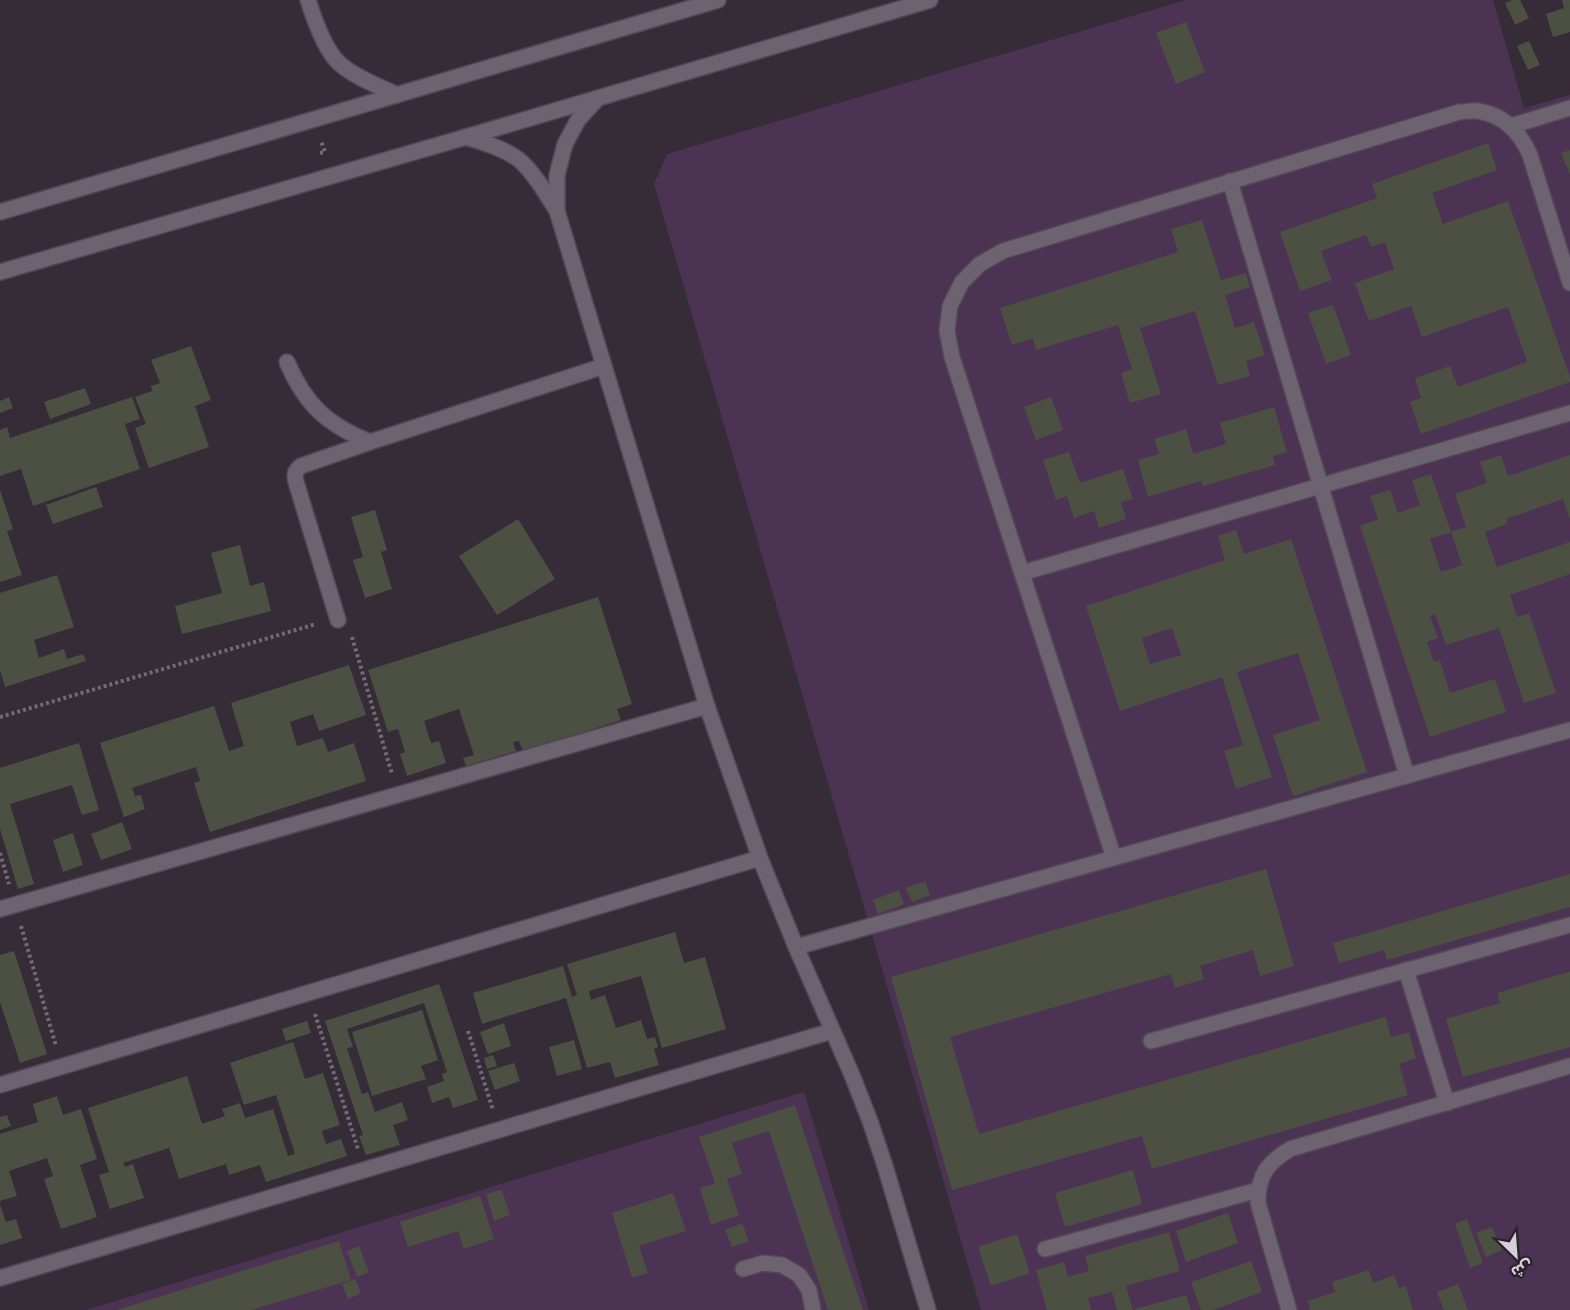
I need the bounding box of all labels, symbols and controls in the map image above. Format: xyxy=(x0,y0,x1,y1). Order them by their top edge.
north arrow xyxy=(1486,1226,1546,1286)
text: ش xyxy=(1508,1256,1536,1283)

